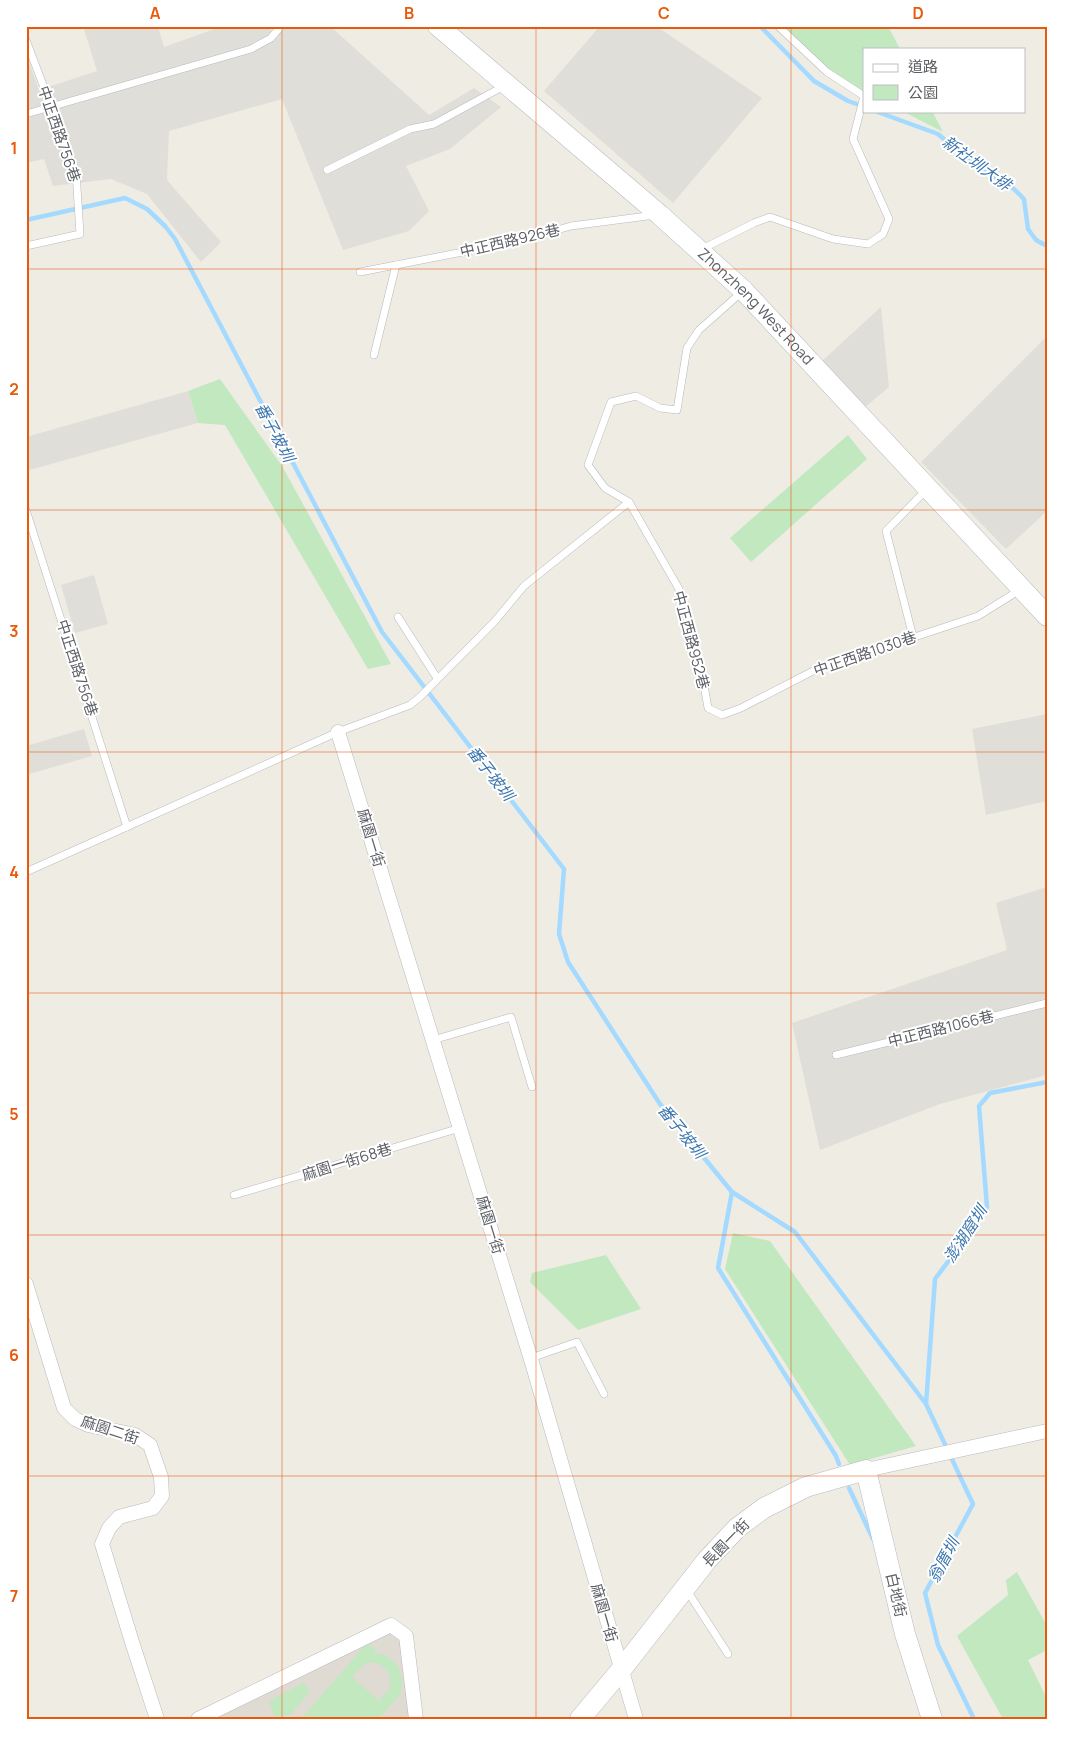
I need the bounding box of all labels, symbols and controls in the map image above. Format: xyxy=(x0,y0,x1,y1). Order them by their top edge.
text: A xyxy=(150,2,161,24)
text: B xyxy=(404,2,414,24)
text: C xyxy=(658,2,670,24)
text: D xyxy=(912,2,924,24)
legend xyxy=(863,48,1026,112)
text: 道路 xyxy=(908,56,938,77)
text: 公園 xyxy=(908,82,938,103)
street label: 中正西路756巷 xyxy=(33,83,86,185)
water label: 新社圳大排 xyxy=(938,131,1017,197)
text: 1 xyxy=(10,137,18,159)
street label: 中正西路926巷 xyxy=(458,219,562,262)
street label: Zhonzheng West Road xyxy=(693,243,818,369)
text: 2 xyxy=(9,378,19,400)
water label: 番子坡圳 xyxy=(250,399,301,467)
street label: 中正西路952巷 xyxy=(668,588,715,691)
street label: 中正西路756巷 xyxy=(52,617,103,719)
text: 3 xyxy=(9,620,19,642)
street label: 中正西路1030巷 xyxy=(811,626,919,681)
water label: 番子坡圳 xyxy=(463,741,521,807)
street label: 麻園一街 xyxy=(353,806,390,870)
text: 4 xyxy=(9,861,19,883)
street label: 中正西路1066巷 xyxy=(886,1005,996,1052)
water label: 番子坡圳 xyxy=(653,1099,712,1164)
text: 5 xyxy=(9,1103,19,1125)
street label: 麻園一街68巷 xyxy=(299,1138,394,1185)
street label: 麻園一街 xyxy=(472,1193,509,1257)
water label: 澎湖窟圳 xyxy=(938,1200,993,1267)
text: 6 xyxy=(9,1344,19,1366)
street label: 麻園二街 xyxy=(78,1410,142,1449)
street label: 長園一街 xyxy=(697,1514,754,1572)
water label: 翁厝圳 xyxy=(922,1532,965,1586)
street label: 白地街 xyxy=(881,1571,912,1619)
street label: 麻園一街 xyxy=(586,1581,623,1645)
text: 7 xyxy=(10,1585,18,1607)

